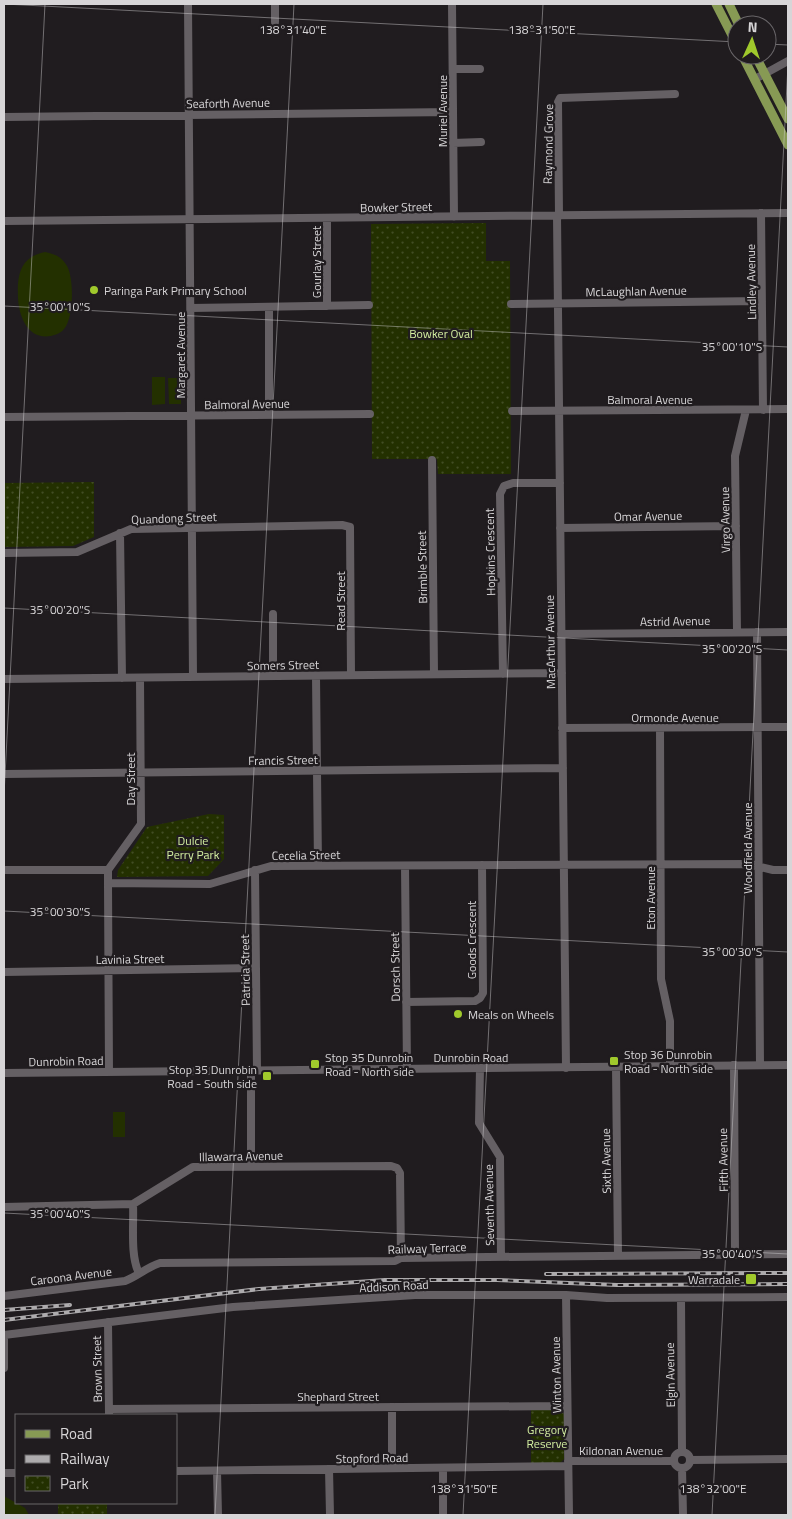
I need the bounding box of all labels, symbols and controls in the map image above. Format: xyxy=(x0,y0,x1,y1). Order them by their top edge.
north arrow xyxy=(727,15,777,65)
text: N xyxy=(747,16,758,37)
text: 138°31'40"E xyxy=(259,20,327,39)
text: 138°31'50"E xyxy=(508,20,576,39)
street label: Muriel Avenue xyxy=(433,75,452,147)
street label: Seaforth Avenue xyxy=(186,93,270,113)
street label: Raymond Grove xyxy=(538,104,558,184)
street label: Bowker Street xyxy=(360,197,433,217)
street label: Gourlay Street xyxy=(307,225,326,298)
street label: Lindley Avenue xyxy=(741,244,761,320)
place label: Paringa Park Primary School xyxy=(104,281,247,300)
street label: McLaughlan Avenue xyxy=(585,281,687,301)
marker: Paringa Park Primary School xyxy=(88,284,100,296)
text: 35°00'10"S xyxy=(30,297,90,316)
street label: Margaret Avenue xyxy=(171,312,190,398)
park label: Bowker Oval xyxy=(409,324,473,343)
text: 35°00'10"S xyxy=(702,337,762,356)
street label: Balmoral Avenue xyxy=(607,390,693,409)
street label: Balmoral Avenue xyxy=(204,394,290,414)
street label: Virgo Avenue xyxy=(715,487,735,553)
street label: Omar Avenue xyxy=(614,506,682,526)
street label: Quandong Street xyxy=(131,507,218,529)
street label: Hopkins Crescent xyxy=(480,507,500,596)
street label: Brimble Street xyxy=(412,530,432,604)
street label: Read Street xyxy=(331,571,350,631)
street label: MacArthur Avenue xyxy=(540,595,560,689)
text: 35°00'20"S xyxy=(30,600,90,619)
street label: Astrid Avenue xyxy=(640,611,710,631)
text: 35°00'20"S xyxy=(702,639,762,658)
street label: Somers Street xyxy=(247,655,320,675)
street label: Ormonde Avenue xyxy=(631,708,719,727)
street label: Francis Street xyxy=(248,750,319,770)
street label: Day Street xyxy=(121,752,140,806)
street label: Woodfield Avenue xyxy=(738,802,757,894)
park label: Dulcie Perry Park xyxy=(167,831,220,864)
street label: Cecelia Street xyxy=(271,845,341,865)
street label: Eton Avenue xyxy=(641,866,660,930)
street label: Goods Crescent xyxy=(462,900,481,979)
text: 35°00'30"S xyxy=(30,902,90,921)
street label: Dorsch Street xyxy=(385,932,405,1002)
street label: Patricia Street xyxy=(235,933,255,1006)
text: 35°00'30"S xyxy=(702,942,762,961)
street label: Lavinia Street xyxy=(95,949,165,969)
place label: Meals on Wheels xyxy=(468,1005,554,1024)
marker: Meals on Wheels xyxy=(452,1008,464,1020)
place label: Stop 36 Dunrobin Road - North side xyxy=(624,1045,713,1078)
place label: Stop 35 Dunrobin Road - North side xyxy=(325,1048,414,1081)
street label: Dunrobin Road xyxy=(434,1048,508,1067)
street label: Dunrobin Road xyxy=(28,1051,104,1071)
marker: Stop 36 Dunrobin Road - North side xyxy=(608,1055,620,1067)
marker: Stop 35 Dunrobin Road - North side xyxy=(309,1058,321,1070)
place label: Stop 35 Dunrobin Road - South side xyxy=(167,1060,257,1093)
marker: Stop 35 Dunrobin Road - South side xyxy=(261,1070,273,1082)
street label: Sixth Avenue xyxy=(596,1128,616,1194)
street label: Fifth Avenue xyxy=(713,1128,733,1192)
street label: Illawarra Avenue xyxy=(199,1146,283,1166)
street label: Seventh Avenue xyxy=(479,1164,499,1246)
text: 35°00'40"S xyxy=(30,1204,90,1223)
street label: Railway Terrace xyxy=(387,1237,467,1259)
text: 35°00'40"S xyxy=(702,1244,762,1263)
street label: Caroona Avenue xyxy=(29,1262,113,1290)
place label: Warradale xyxy=(688,1270,740,1289)
marker: Warradale xyxy=(744,1272,758,1286)
street label: Addison Road xyxy=(359,1275,429,1297)
street label: Brown Street xyxy=(87,1335,107,1403)
street label: Winton Avenue xyxy=(546,1336,566,1414)
street label: Elgin Avenue xyxy=(660,1342,680,1408)
street label: Shephard Street xyxy=(297,1387,380,1406)
legend xyxy=(15,1414,178,1504)
park label: Gregory Reserve xyxy=(527,1420,567,1453)
text: Road xyxy=(60,1422,92,1445)
street label: Kildonan Avenue xyxy=(579,1441,663,1460)
text: Railway xyxy=(60,1447,110,1470)
street label: Stopford Road xyxy=(336,1448,408,1468)
text: Park xyxy=(60,1472,89,1495)
text: 138°31'50"E xyxy=(430,1479,498,1498)
text: 138°32'00"E xyxy=(679,1479,747,1498)

